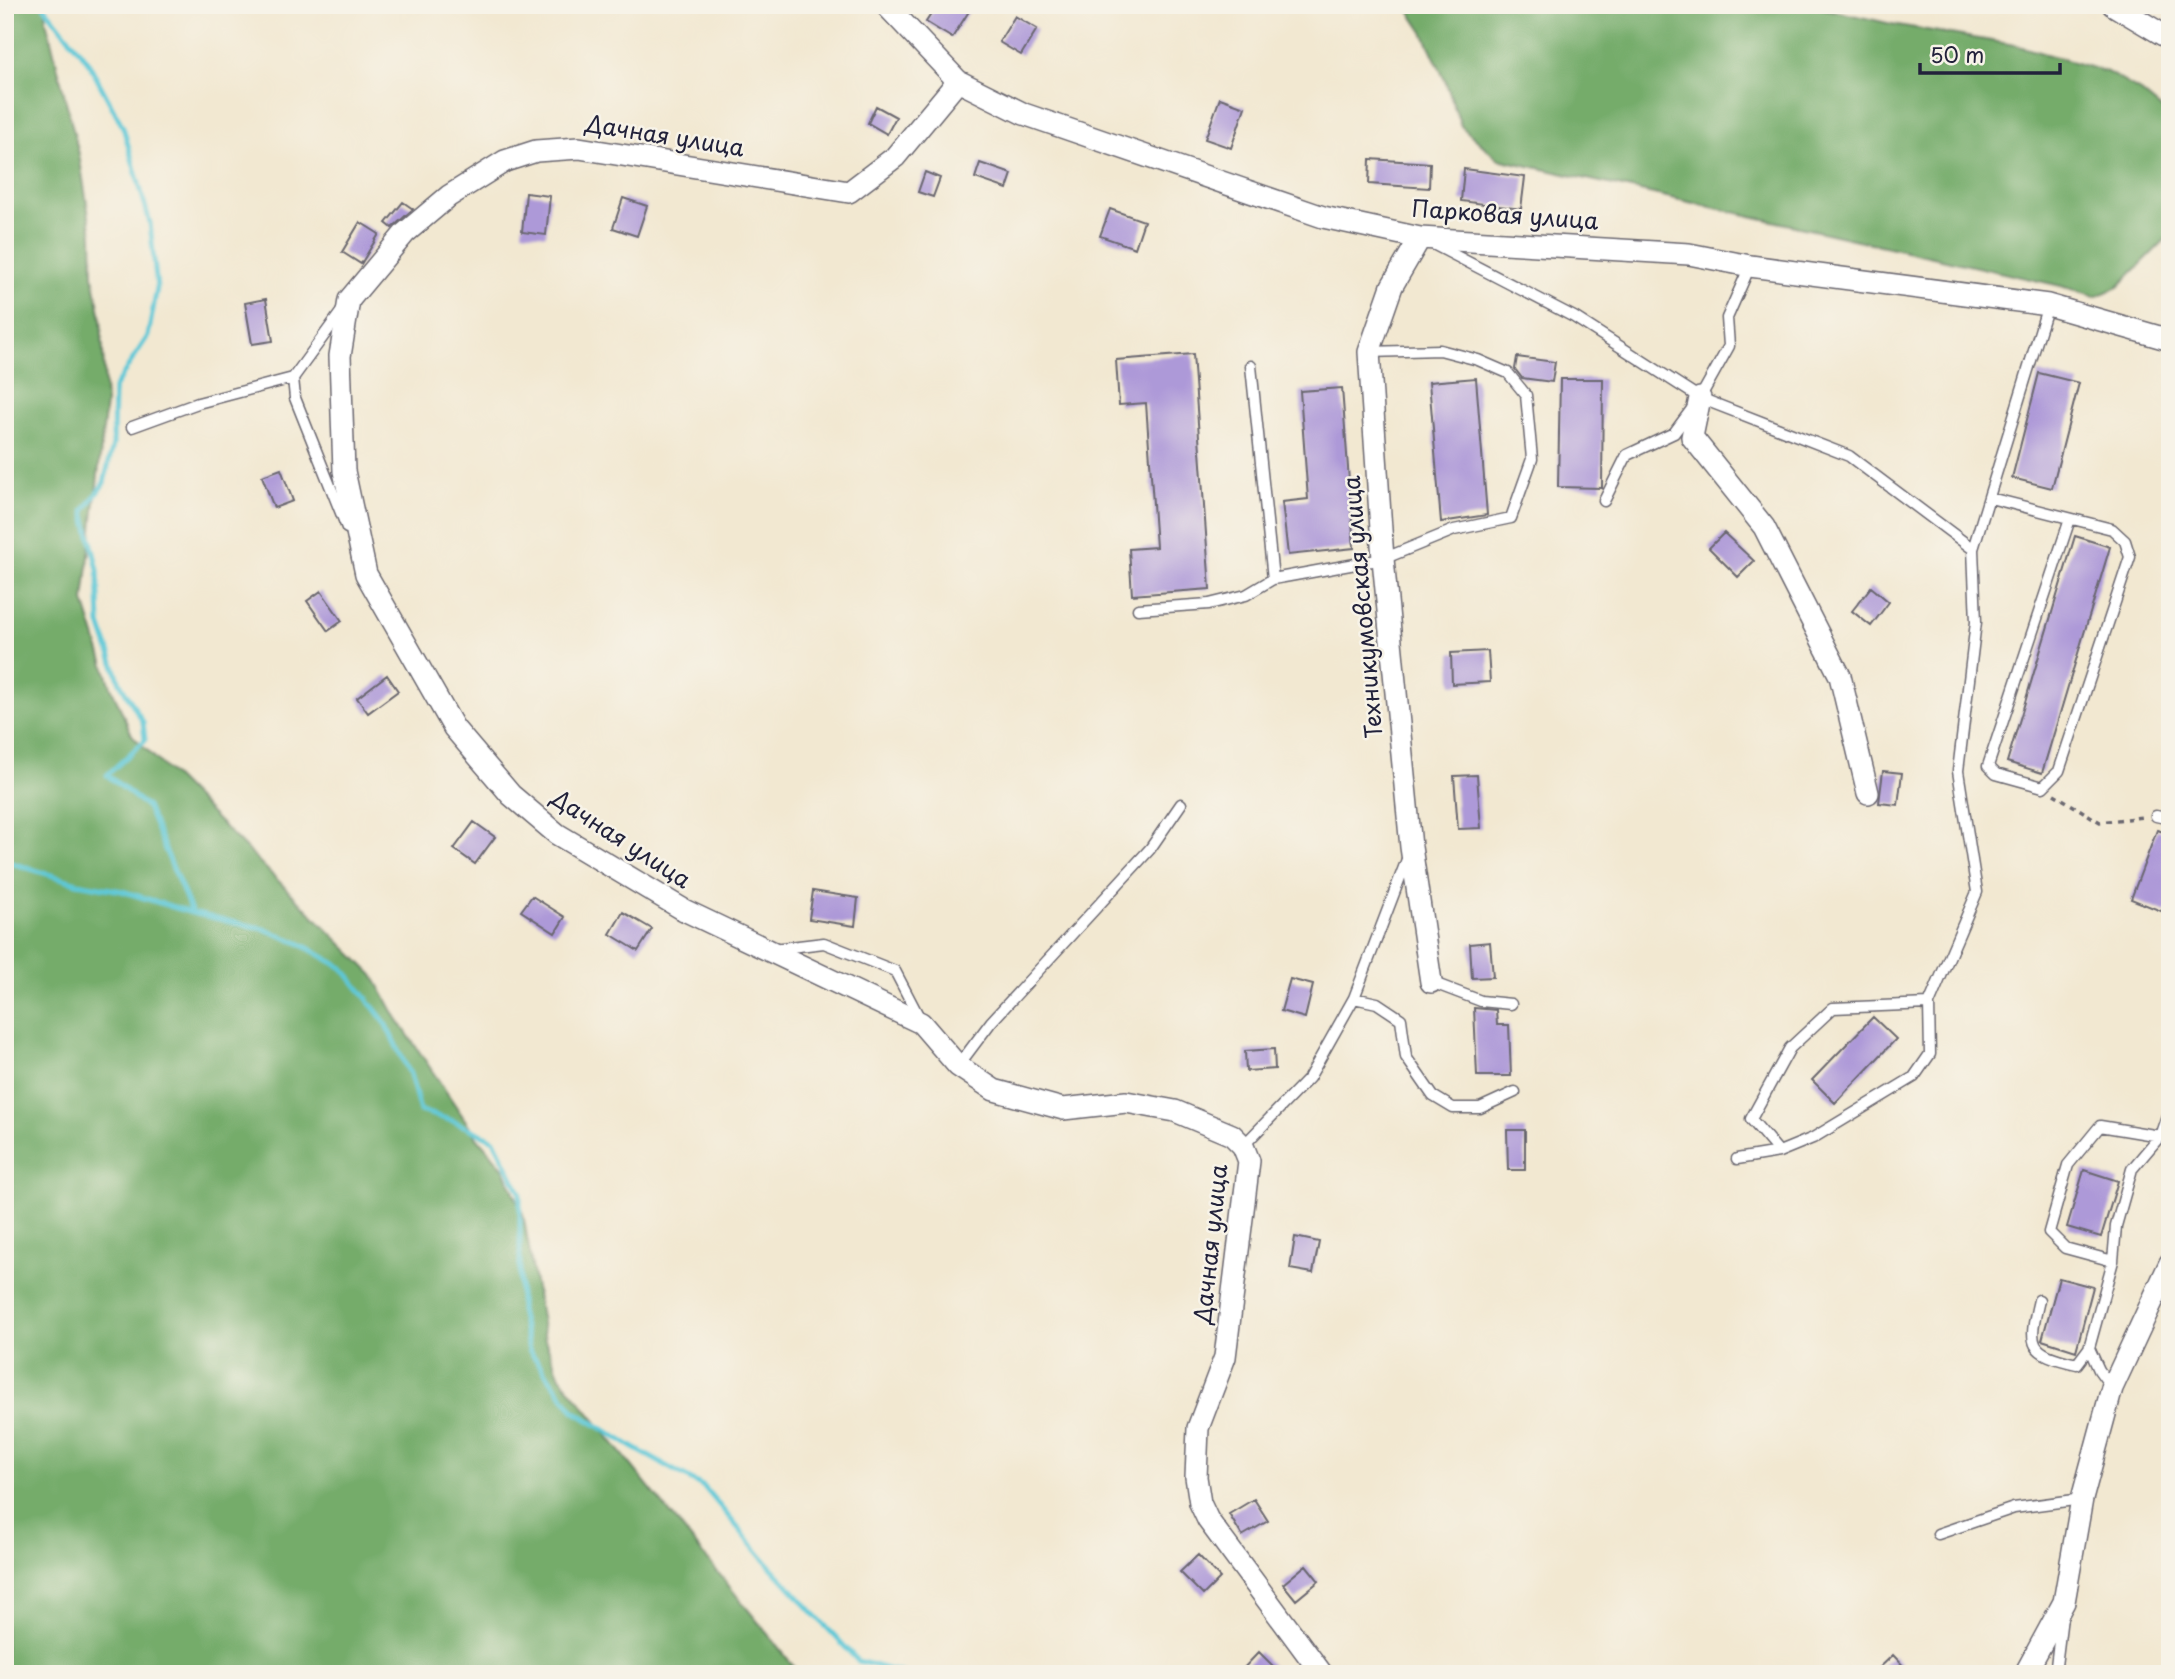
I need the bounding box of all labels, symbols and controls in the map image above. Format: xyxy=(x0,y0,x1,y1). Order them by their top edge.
scale bar xyxy=(1920,32,2060,76)
text: 50 m xyxy=(1930,38,1984,70)
street label: Дачная улица xyxy=(582,105,748,164)
street label: Парковая улица xyxy=(1410,190,1600,238)
street label: Техникумовская улица xyxy=(1333,474,1390,740)
street label: Дачная улица xyxy=(544,779,699,896)
street label: Дачная улица xyxy=(1184,1162,1235,1326)

